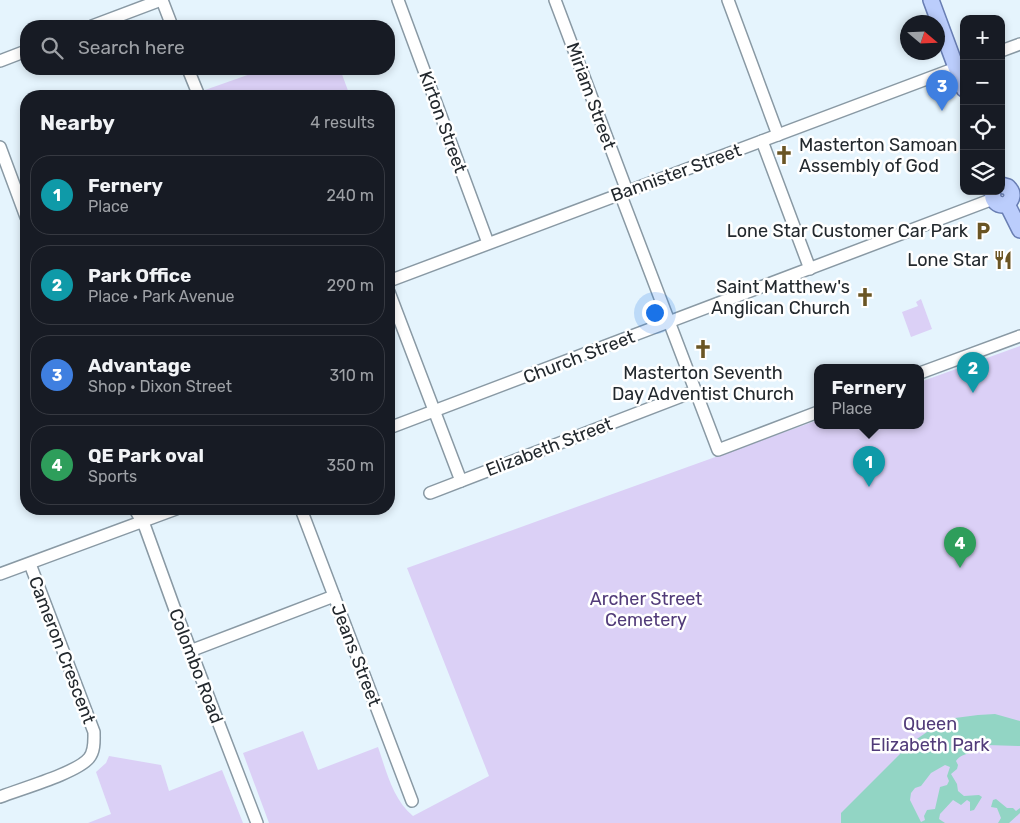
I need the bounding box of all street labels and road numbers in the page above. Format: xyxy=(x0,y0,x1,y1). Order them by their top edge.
street label: Miriam Street xyxy=(561,40,621,152)
street label: Kirton Street xyxy=(414,68,472,176)
street label: Bannister Street xyxy=(608,139,744,207)
street label: Church Street xyxy=(520,326,638,388)
street label: Elizabeth Street xyxy=(483,413,615,481)
street label: Cameron Crescent xyxy=(24,573,100,727)
street label: Jeans Street xyxy=(326,601,386,709)
street label: Colombo Road xyxy=(164,606,228,726)

